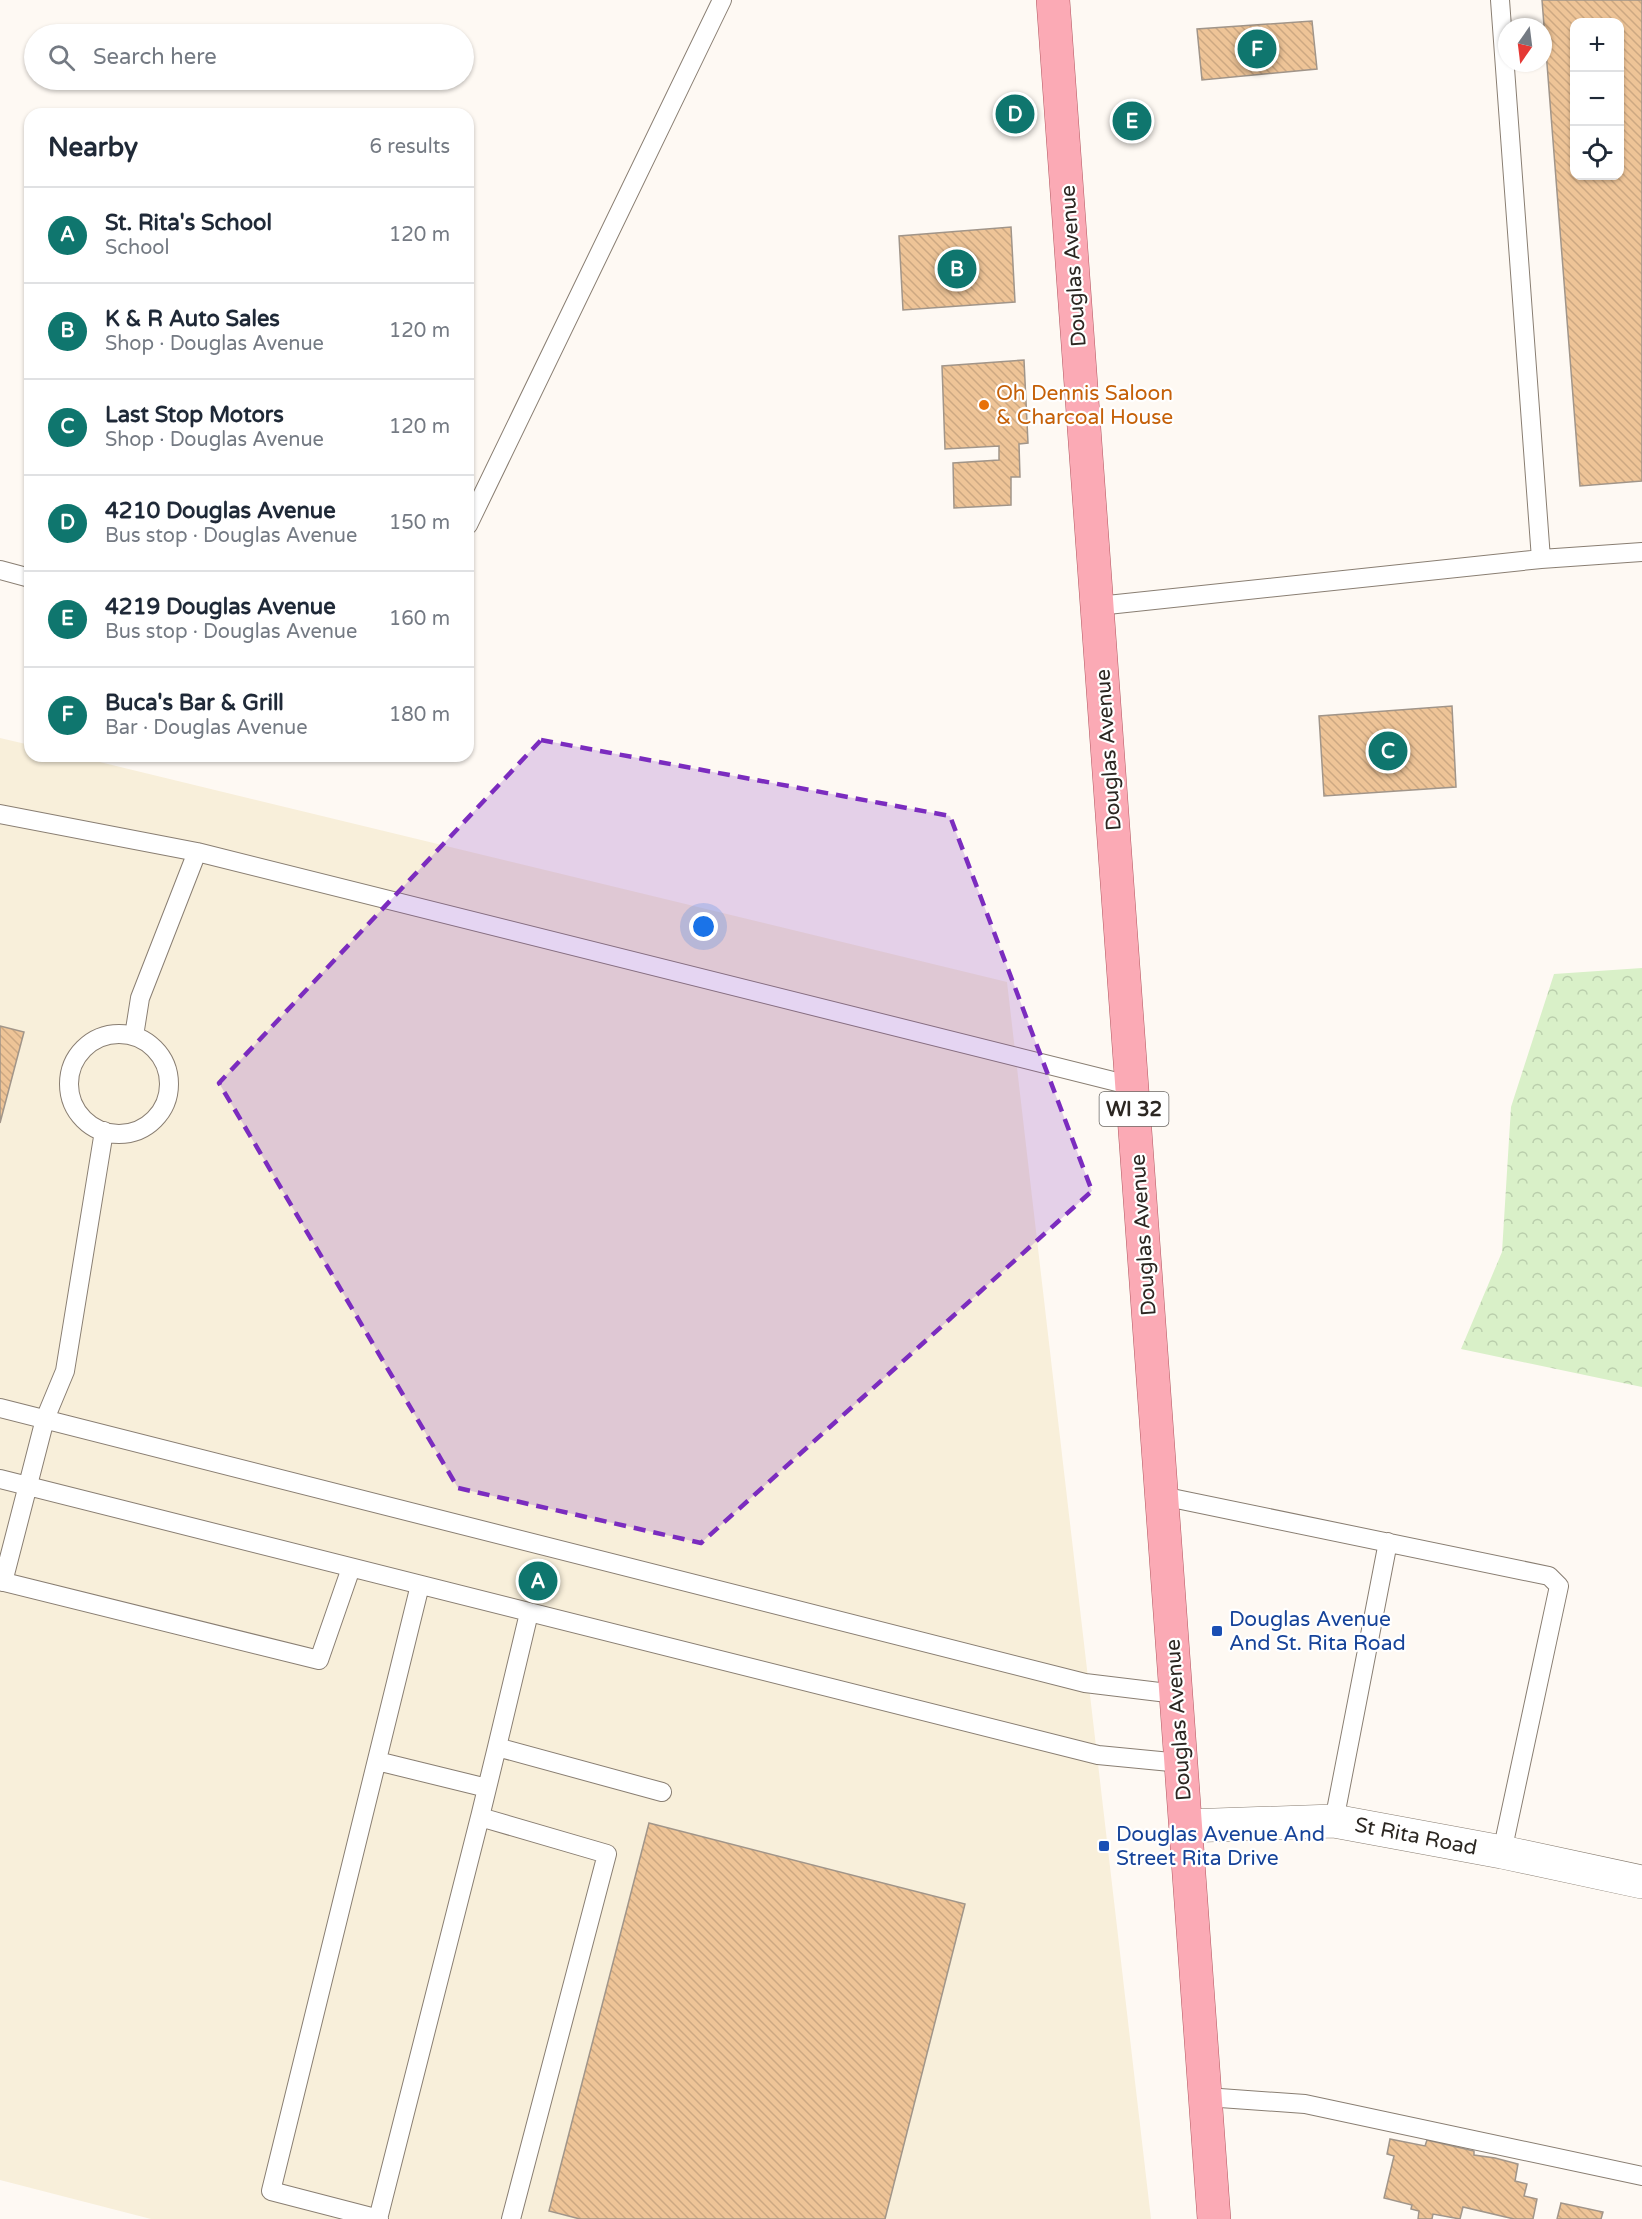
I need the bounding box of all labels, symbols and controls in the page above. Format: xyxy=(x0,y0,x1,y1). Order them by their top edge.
north arrow xyxy=(1498,18,1552,72)
map controls xyxy=(1570,18,1624,180)
button: + xyxy=(1570,18,1624,72)
search box xyxy=(24,24,474,90)
pin: F xyxy=(1238,26,1276,72)
icon: search xyxy=(45,41,78,74)
text: Search here xyxy=(93,44,217,70)
button: − xyxy=(1570,72,1624,126)
pin: D xyxy=(996,92,1034,136)
pin: E xyxy=(1112,98,1152,144)
button: locate xyxy=(1570,126,1624,180)
text: Nearby xyxy=(48,132,138,163)
text: 6 results xyxy=(370,135,450,159)
street label: Douglas Avenue xyxy=(1055,184,1092,348)
text: St. Rita's School xyxy=(105,210,272,236)
text: A xyxy=(60,223,75,247)
text: 120 m xyxy=(389,223,450,247)
text: School xyxy=(105,236,169,260)
pin: B xyxy=(938,246,976,292)
text: K & R Auto Sales xyxy=(105,306,280,332)
text: B xyxy=(61,319,74,343)
text: 120 m xyxy=(389,319,450,343)
text: Shop · Douglas Avenue xyxy=(105,332,324,356)
place label: Oh Dennis Saloon & Charcoal House xyxy=(996,381,1173,430)
marker: Oh Dennis Saloon & Charcoal House xyxy=(977,398,991,412)
text: Last Stop Motors xyxy=(105,402,284,428)
text: C xyxy=(61,415,74,439)
text: 120 m xyxy=(389,415,450,439)
text: Shop · Douglas Avenue xyxy=(105,428,324,452)
text: 4210 Douglas Avenue xyxy=(105,498,336,524)
text: D xyxy=(60,511,75,535)
text: 150 m xyxy=(389,511,450,535)
text: Bus stop · Douglas Avenue xyxy=(105,524,357,548)
text: 4219 Douglas Avenue xyxy=(105,594,336,620)
text: E xyxy=(61,607,74,631)
text: 160 m xyxy=(389,607,450,631)
text: Bus stop · Douglas Avenue xyxy=(105,620,357,644)
street label: Douglas Avenue xyxy=(1090,668,1127,832)
text: Buca's Bar & Grill xyxy=(105,690,284,716)
text: F xyxy=(61,703,74,727)
text: 180 m xyxy=(389,703,450,727)
text: Bar · Douglas Avenue xyxy=(105,716,308,740)
pin: C xyxy=(1368,728,1408,774)
your location xyxy=(689,912,718,941)
road number: WI 32 xyxy=(1100,1092,1168,1126)
street label: Douglas Avenue xyxy=(1125,1153,1162,1317)
pin: A xyxy=(518,1558,558,1604)
place label: Douglas Avenue And St. Rita Road xyxy=(1229,1607,1406,1656)
marker: Douglas Avenue And St. Rita Road xyxy=(1210,1624,1224,1638)
street label: Douglas Avenue xyxy=(1160,1638,1197,1802)
street label: St Rita Road xyxy=(1353,1812,1479,1861)
place label: Douglas Avenue And Street Rita Drive xyxy=(1116,1822,1325,1871)
marker: Douglas Avenue And Street Rita Drive xyxy=(1097,1839,1111,1853)

